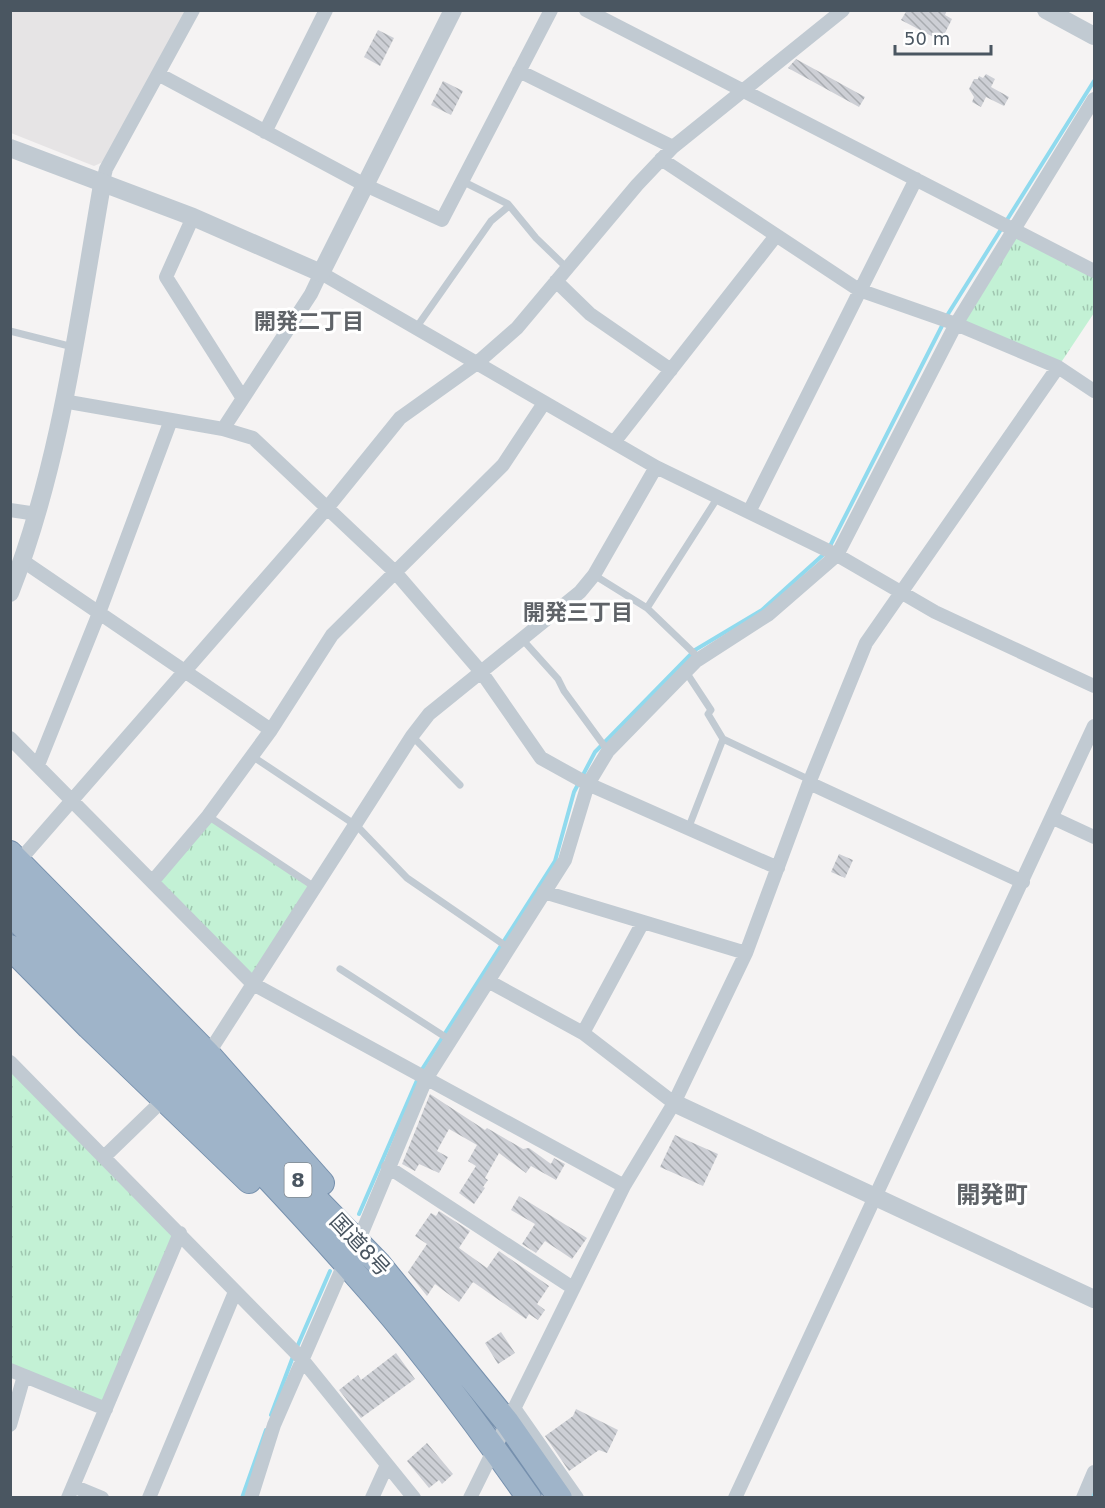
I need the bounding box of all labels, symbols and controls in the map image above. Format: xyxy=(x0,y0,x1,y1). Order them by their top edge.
scale bar xyxy=(895,18,991,56)
text: 50 m xyxy=(904,28,950,49)
district label: 開発二丁目 xyxy=(254,309,364,334)
district label: 開発三丁目 xyxy=(523,600,633,625)
road number: 8 xyxy=(284,1163,312,1197)
district label: 開発町 xyxy=(956,1181,1028,1209)
street label: 国道8号 xyxy=(325,1209,395,1281)

